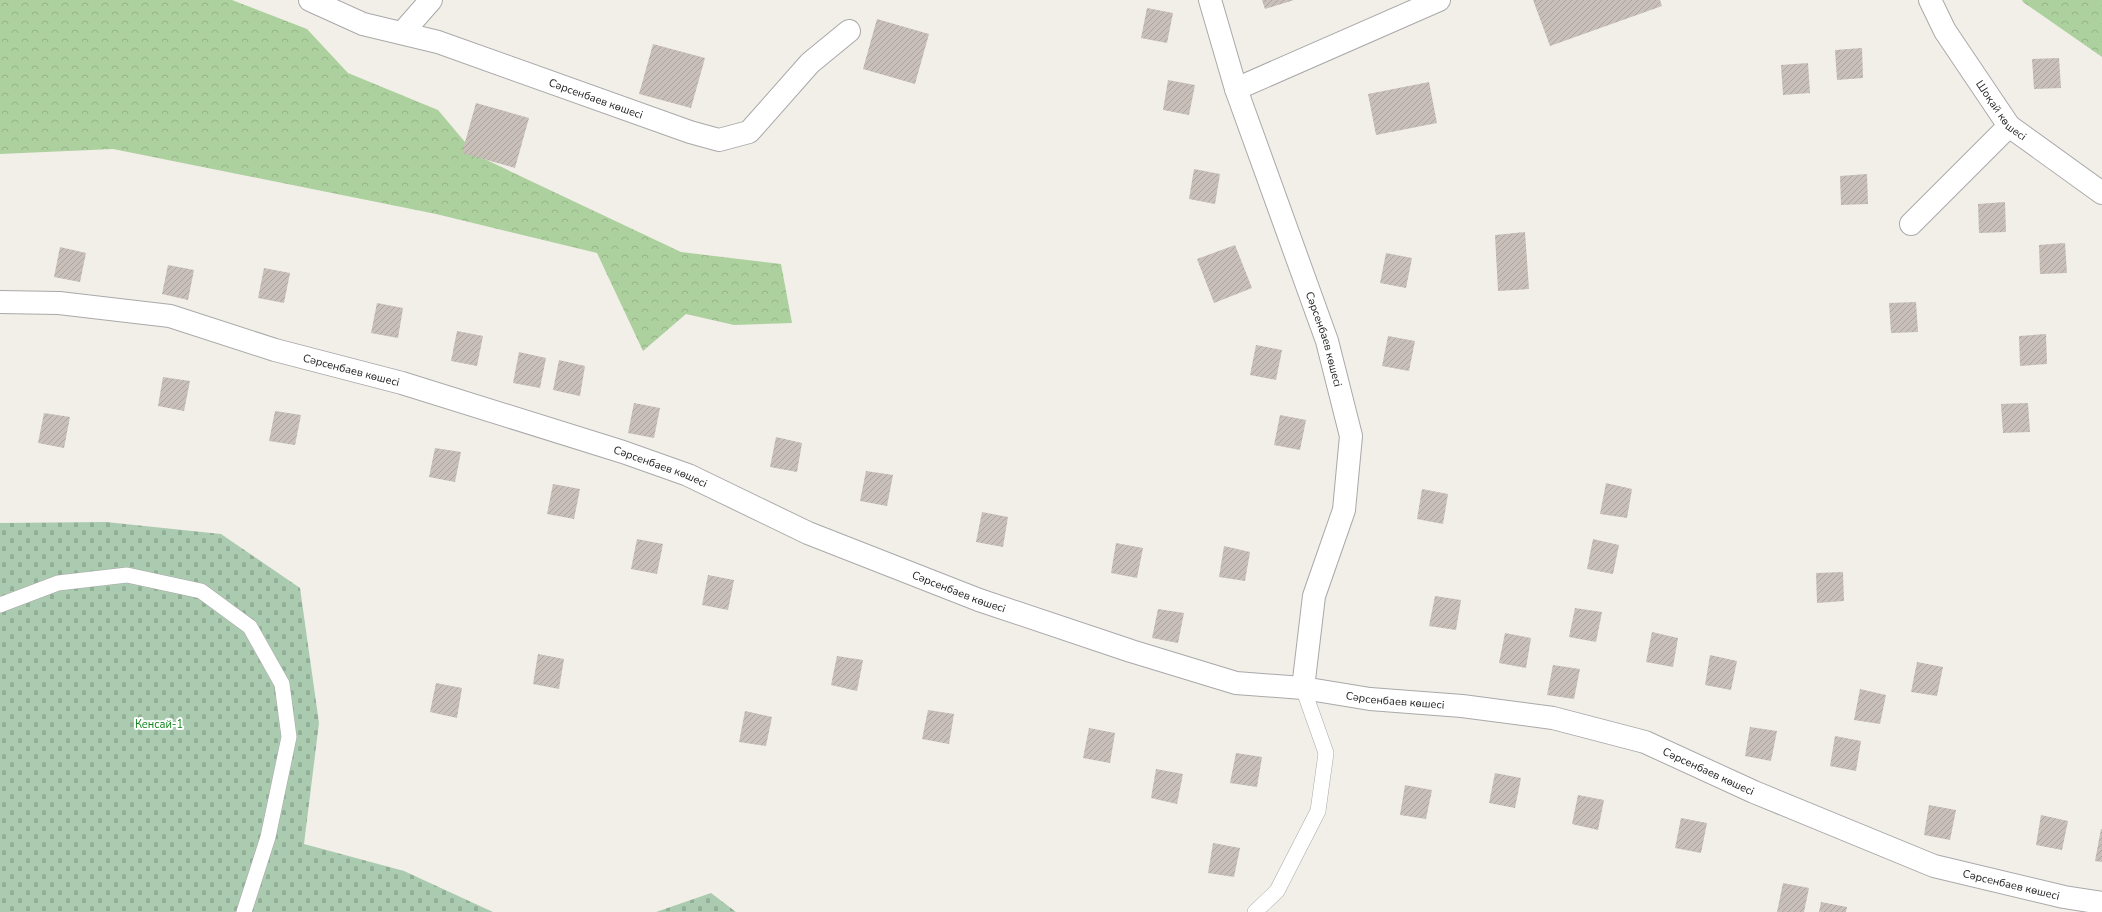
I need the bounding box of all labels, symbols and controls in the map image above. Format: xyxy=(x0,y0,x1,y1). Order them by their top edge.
street label: Сәрсенбаев көшесі xyxy=(547,75,645,123)
street label: Шоқай көшесі xyxy=(1972,77,2029,144)
street label: Сәрсенбаев көшесі xyxy=(1302,290,1345,388)
street label: Сәрсенбаев көшесі xyxy=(301,351,401,390)
street label: Сәрсенбаев көшесі xyxy=(612,443,710,491)
street label: Сәрсенбаев көшесі xyxy=(910,567,1008,616)
street label: Сәрсенбаев көшесі xyxy=(1345,688,1445,713)
park label: Кенсай-1 xyxy=(135,717,183,732)
street label: Сәрсенбаев көшесі xyxy=(1660,744,1757,799)
street label: Сәрсенбаев көшесі xyxy=(1961,866,2061,904)

